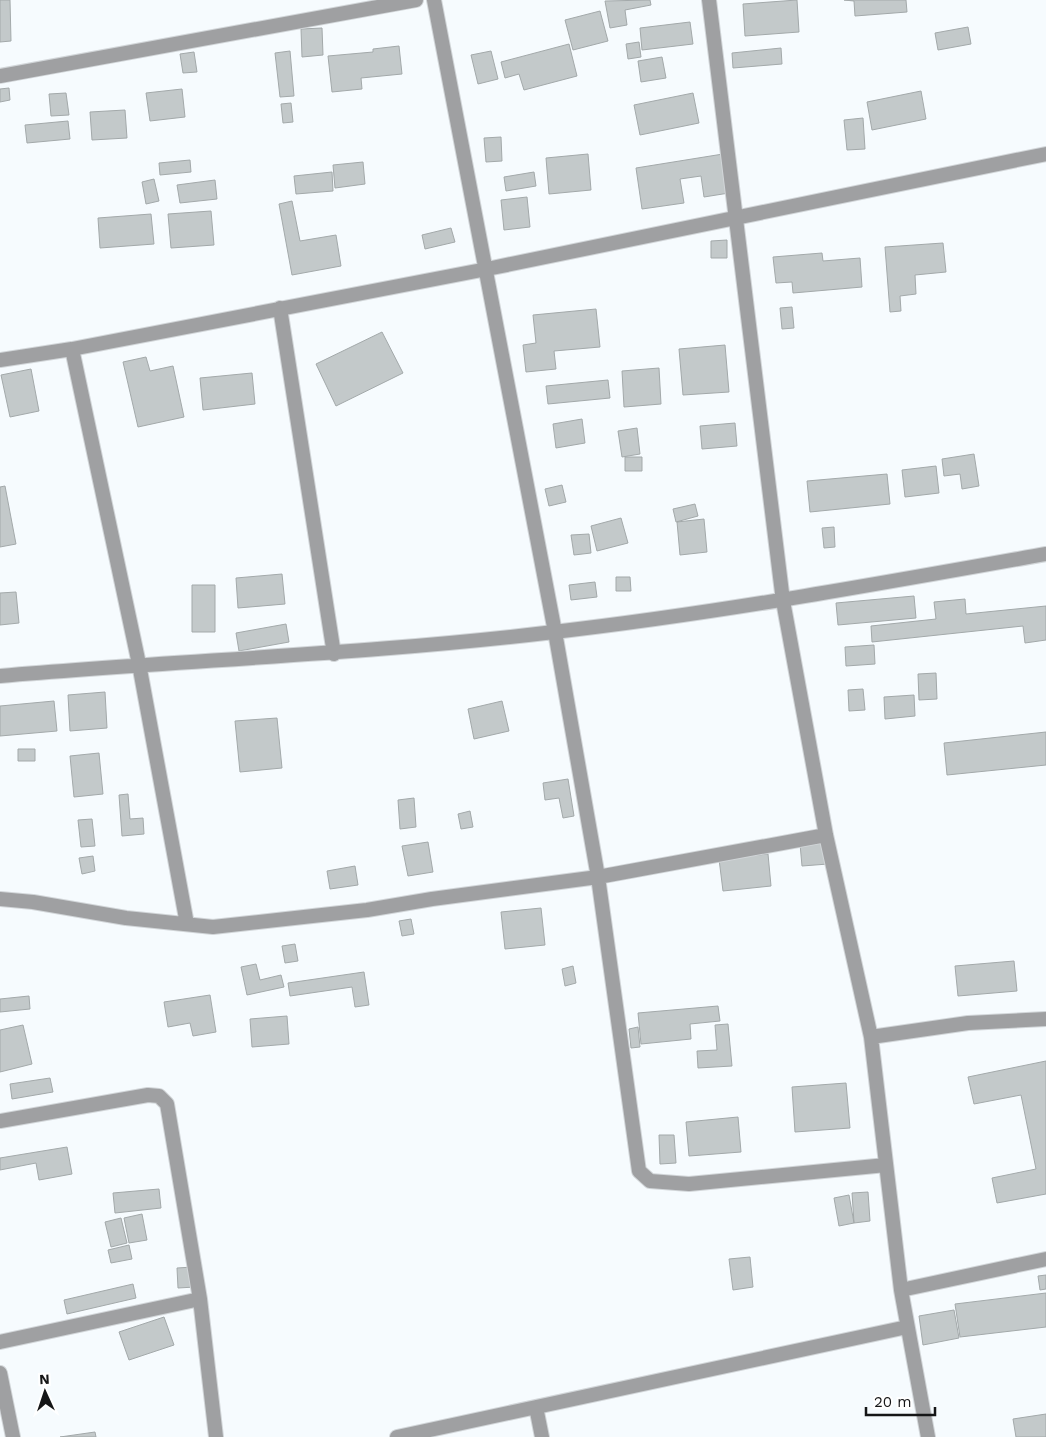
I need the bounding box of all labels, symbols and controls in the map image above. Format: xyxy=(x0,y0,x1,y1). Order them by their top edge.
north arrow xyxy=(20,1367,70,1417)
text: N xyxy=(39,1371,50,1387)
scale bar xyxy=(866,1384,935,1416)
text: 20 m xyxy=(874,1393,912,1411)

